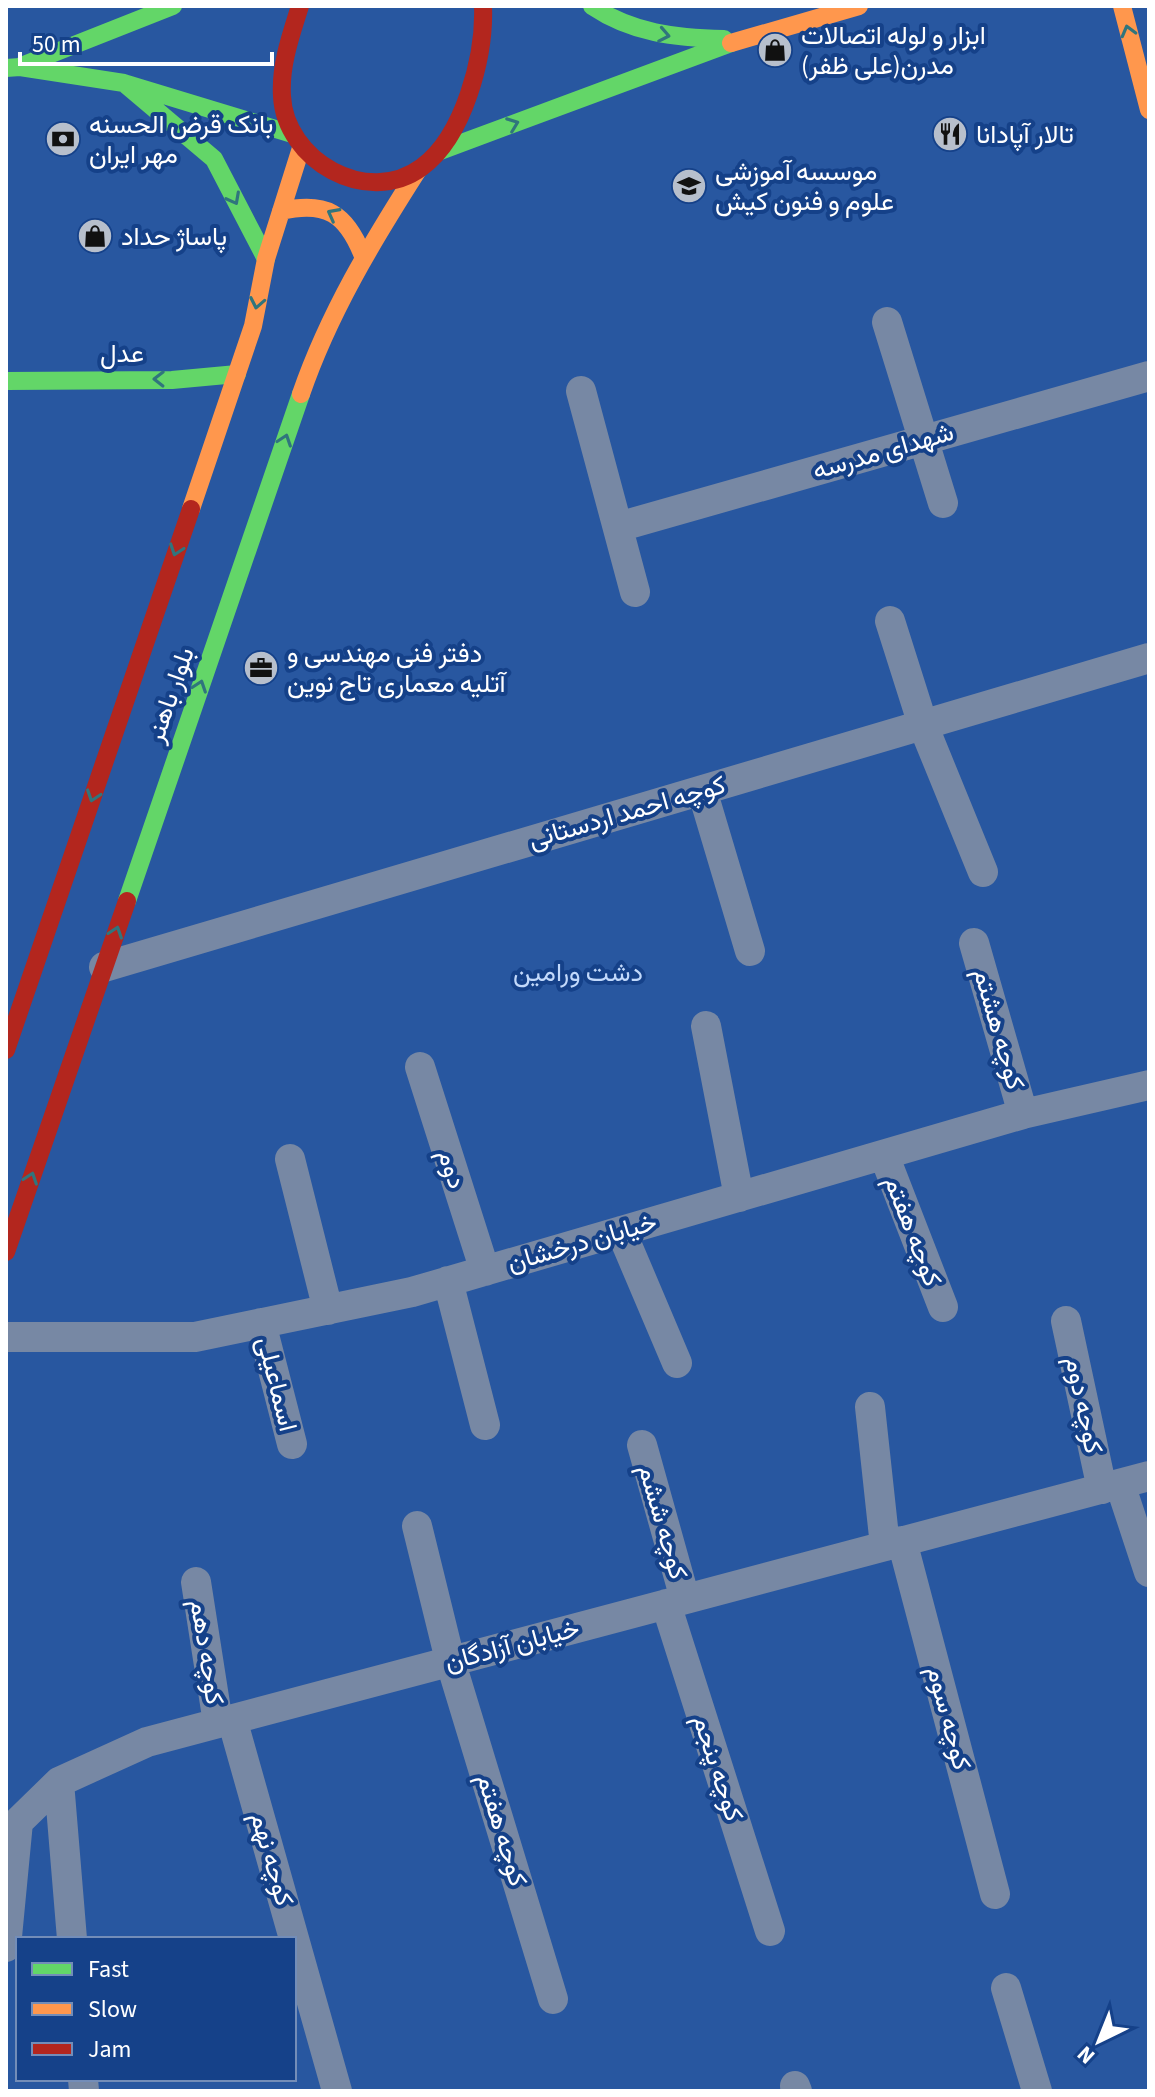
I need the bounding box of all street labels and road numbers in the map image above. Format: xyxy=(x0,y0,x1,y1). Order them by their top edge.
street label: عدل xyxy=(100,335,144,372)
street label: شهدای مدرسه xyxy=(808,413,958,489)
street label: بلوار باهنر xyxy=(136,642,204,749)
street label: کوچه احمد اردستانی xyxy=(524,766,730,858)
street label: کوچه هشتم xyxy=(964,964,1034,1094)
street label: دوم xyxy=(428,1145,476,1193)
street label: کوچه هفتم xyxy=(875,1170,951,1292)
street label: خیابان درخشان xyxy=(503,1203,661,1281)
street label: اسماعیلی xyxy=(247,1333,307,1435)
street label: کوچه دوم xyxy=(1056,1353,1112,1457)
street label: کوچه ششم xyxy=(629,1460,697,1584)
street label: کوچه دهم xyxy=(180,1597,234,1707)
street label: خیابان آزادگان xyxy=(440,1609,584,1681)
street label: کوچه سوم xyxy=(917,1662,981,1774)
street label: کوچه پنجم xyxy=(683,1710,753,1826)
street label: کوچه هفتم xyxy=(467,1769,537,1891)
street label: کوچه نهم xyxy=(241,1808,303,1910)

